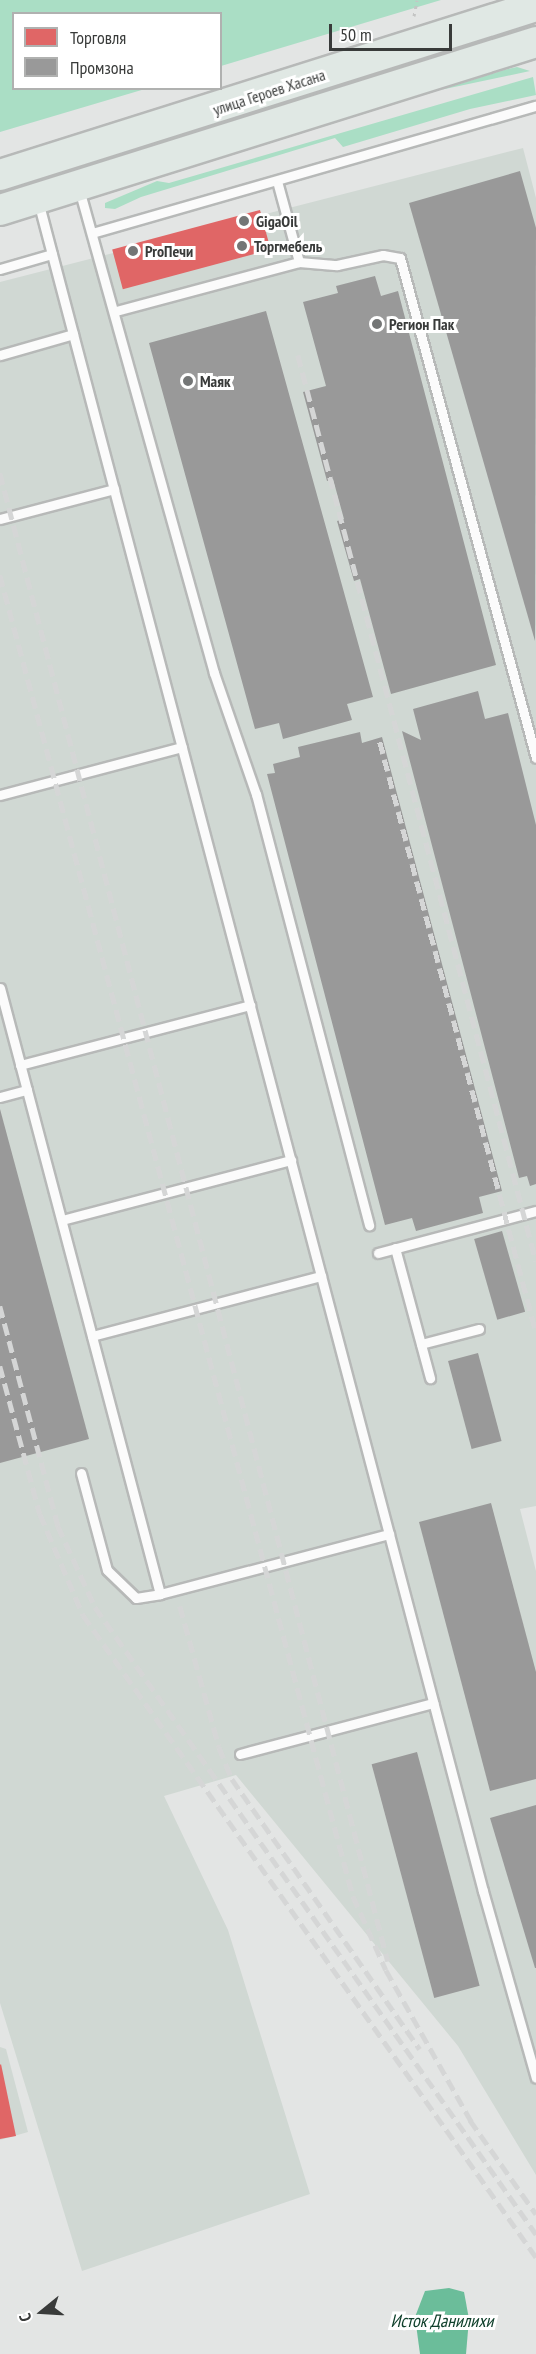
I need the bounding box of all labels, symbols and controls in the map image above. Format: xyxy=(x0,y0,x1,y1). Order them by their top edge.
legend xyxy=(12,12,222,90)
scale bar xyxy=(332,12,455,50)
text: 50 m xyxy=(340,23,372,46)
text: Торговля xyxy=(70,26,126,49)
text: Промзона xyxy=(70,56,134,79)
street label: улица Героев Хасана xyxy=(210,65,328,119)
place label: GigaOil xyxy=(256,211,298,231)
marker: GigaOil xyxy=(237,214,251,228)
place label: Торгмебель xyxy=(254,236,322,256)
marker: Торгмебель xyxy=(235,239,249,253)
place label: ProПечи xyxy=(145,241,193,261)
marker: ProПечи xyxy=(126,244,140,258)
place label: Регион Пак xyxy=(389,314,454,334)
marker: Регион Пак xyxy=(370,317,384,331)
place label: Маяк xyxy=(200,371,231,391)
marker: Маяк xyxy=(181,374,195,388)
north arrow xyxy=(12,2282,72,2342)
water label: Исток Данилихи xyxy=(390,2310,494,2332)
text: С xyxy=(14,2311,36,2324)

